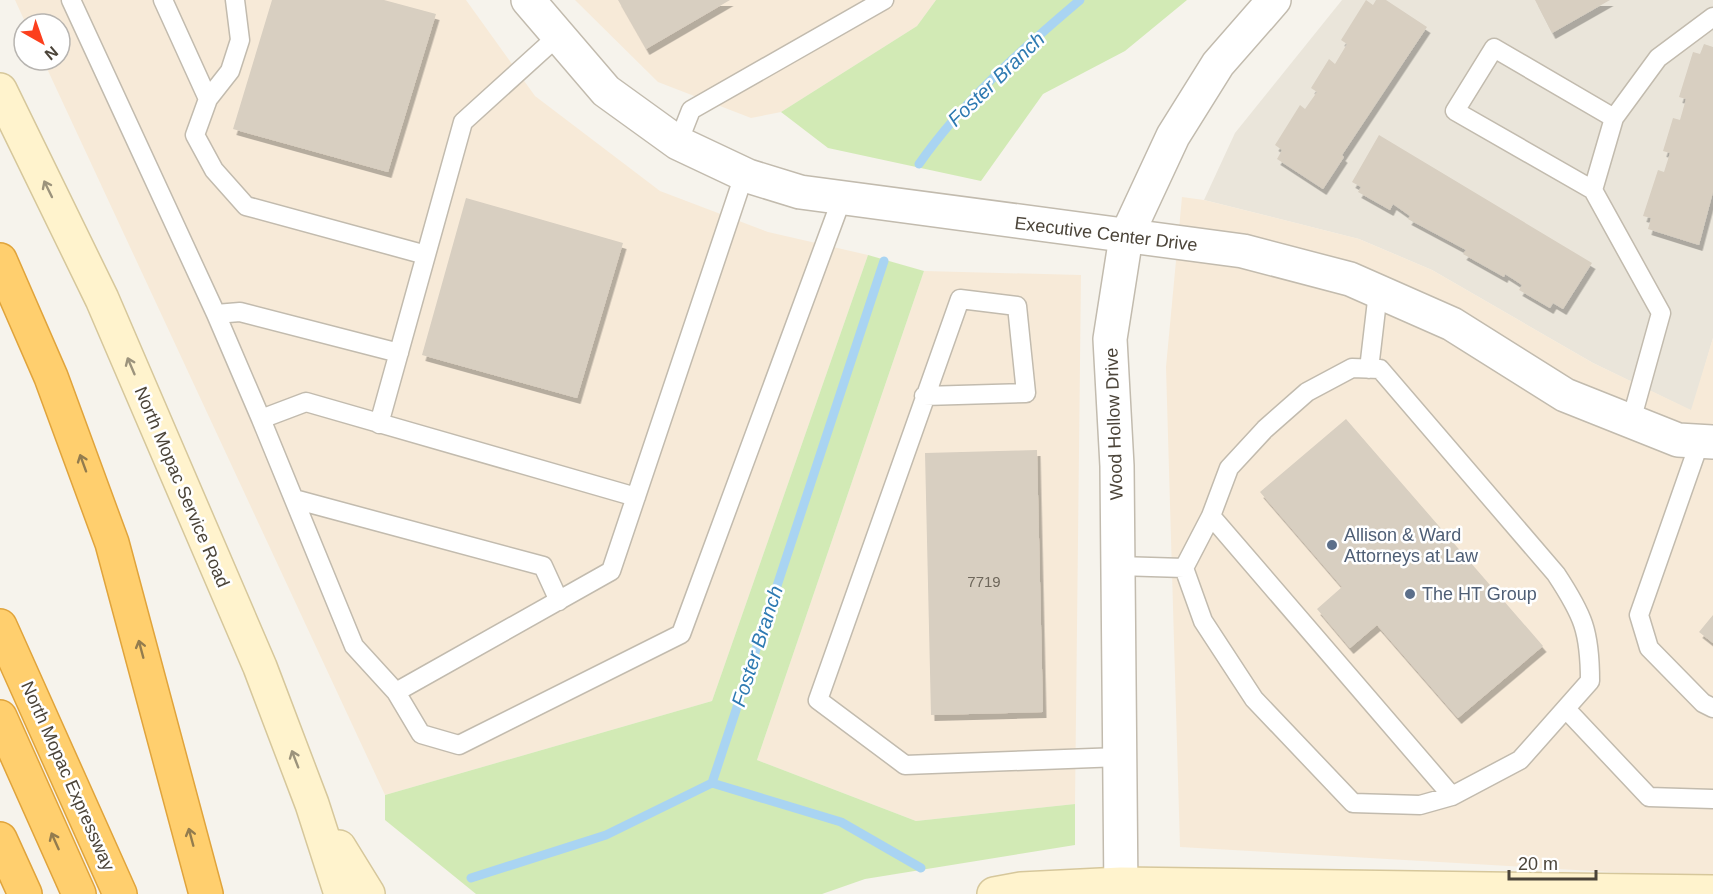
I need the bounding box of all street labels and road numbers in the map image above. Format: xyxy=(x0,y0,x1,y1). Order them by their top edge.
street label: Executive Center Drive xyxy=(1013,213,1199,255)
street label: Wood Hollow Drive xyxy=(1101,347,1127,501)
street label: North Mopac Service Road xyxy=(131,384,233,590)
street label: North Mopac Expressway xyxy=(17,678,119,874)

